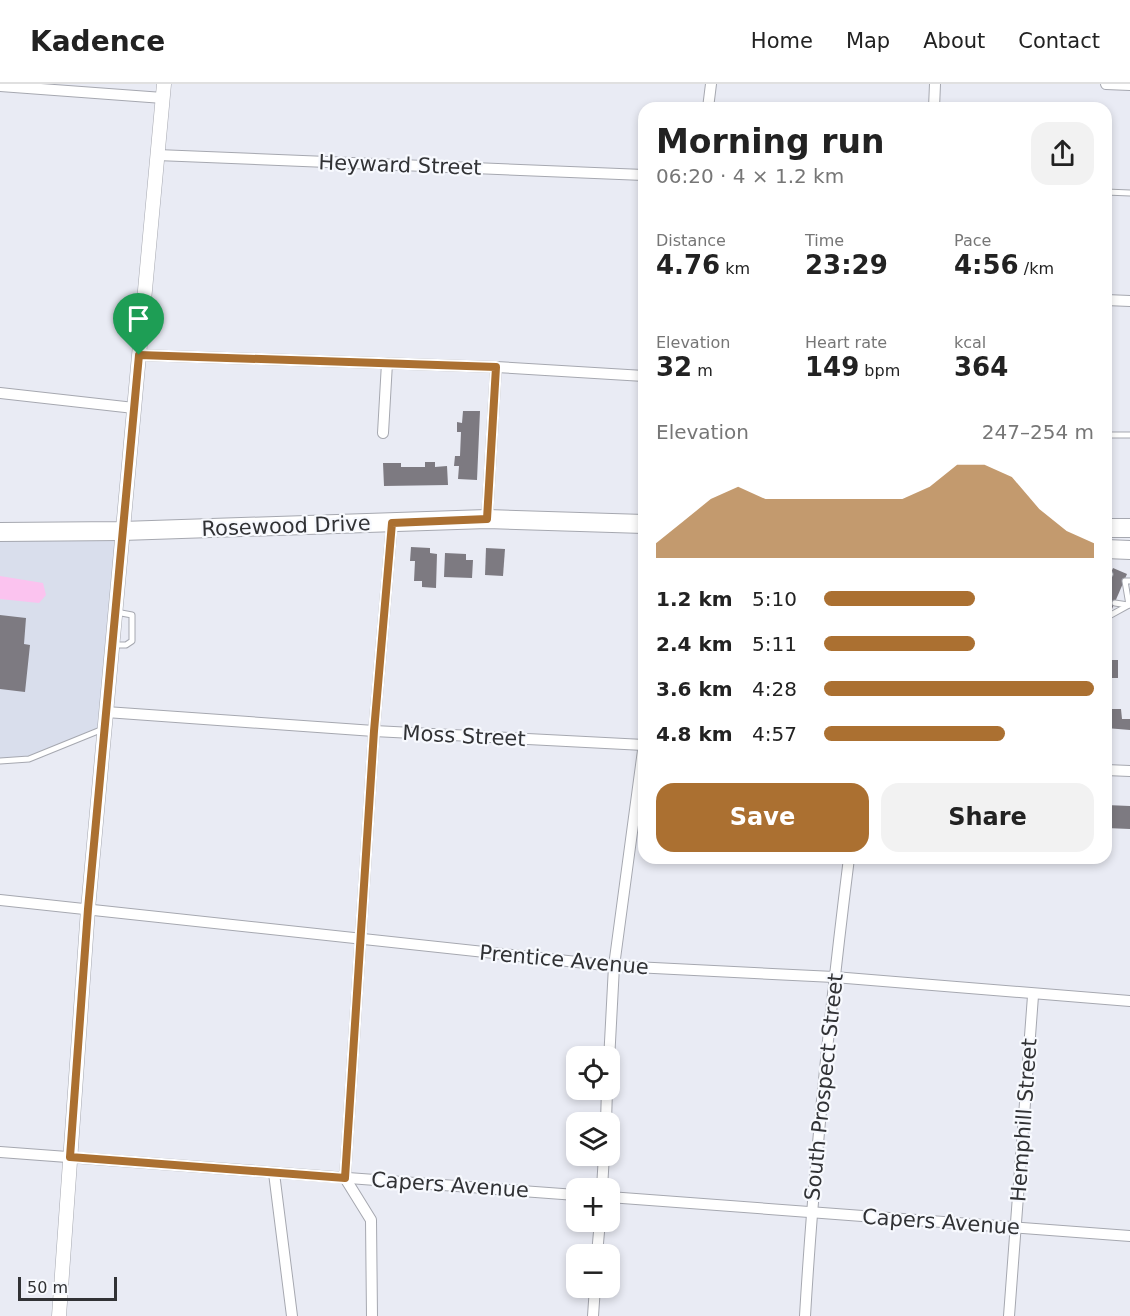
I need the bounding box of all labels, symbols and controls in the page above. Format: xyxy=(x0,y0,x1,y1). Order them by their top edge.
text: Kadence xyxy=(30,25,165,58)
text: Home xyxy=(751,29,813,53)
text: Map xyxy=(846,29,890,53)
text: About xyxy=(923,29,985,53)
text: Contact xyxy=(1018,29,1100,53)
text: Morning run xyxy=(656,122,884,161)
button: share xyxy=(1031,122,1094,185)
street label: Heyward Street xyxy=(318,150,482,180)
text: 06:20 · 4 × 1.2 km xyxy=(656,164,844,188)
text: Distance xyxy=(656,231,726,250)
text: Time xyxy=(805,231,844,250)
text: Pace xyxy=(954,231,991,250)
text: 4.76 xyxy=(656,250,720,280)
text: 23:29 xyxy=(805,250,888,280)
text: 4:56 xyxy=(954,250,1019,280)
text: km xyxy=(720,259,750,278)
text: /km xyxy=(1019,259,1054,278)
pin xyxy=(113,293,164,355)
icon: arrive xyxy=(122,302,155,335)
text: Elevation xyxy=(656,333,730,352)
text: Heart rate xyxy=(805,333,887,352)
text: kcal xyxy=(954,333,986,352)
text: 32 xyxy=(656,352,692,382)
text: 149 xyxy=(805,352,859,382)
text: 364 xyxy=(954,352,1008,382)
text: m xyxy=(692,361,713,380)
text: bpm xyxy=(859,361,900,380)
text: Elevation xyxy=(656,420,749,444)
text: 247–254 m xyxy=(982,420,1094,444)
street label: Rosewood Drive xyxy=(201,511,371,541)
text: 1.2 km xyxy=(656,587,733,611)
text: 5:10 xyxy=(752,587,797,611)
text: 2.4 km xyxy=(656,632,733,656)
text: 5:11 xyxy=(752,632,797,656)
text: 3.6 km xyxy=(656,677,733,701)
text: 4:28 xyxy=(752,677,797,701)
street label: Moss Street xyxy=(402,721,526,751)
text: 4.8 km xyxy=(656,722,733,746)
text: 4:57 xyxy=(752,722,797,746)
button: Save xyxy=(656,783,869,852)
button: Share xyxy=(881,783,1094,852)
street label: Prentice Avenue xyxy=(478,941,650,979)
street label: South Prospect Street xyxy=(800,972,848,1202)
street label: Hemphill Street xyxy=(1006,1037,1042,1203)
map controls xyxy=(566,1046,620,1298)
button: locate xyxy=(566,1046,620,1100)
button: layers xyxy=(566,1112,620,1166)
street label: Capers Avenue xyxy=(370,1168,530,1202)
button: + xyxy=(566,1178,620,1232)
street label: Capers Avenue xyxy=(861,1205,1021,1239)
button: − xyxy=(566,1244,620,1298)
scale bar xyxy=(18,1274,117,1302)
text: 50 m xyxy=(27,1278,68,1297)

